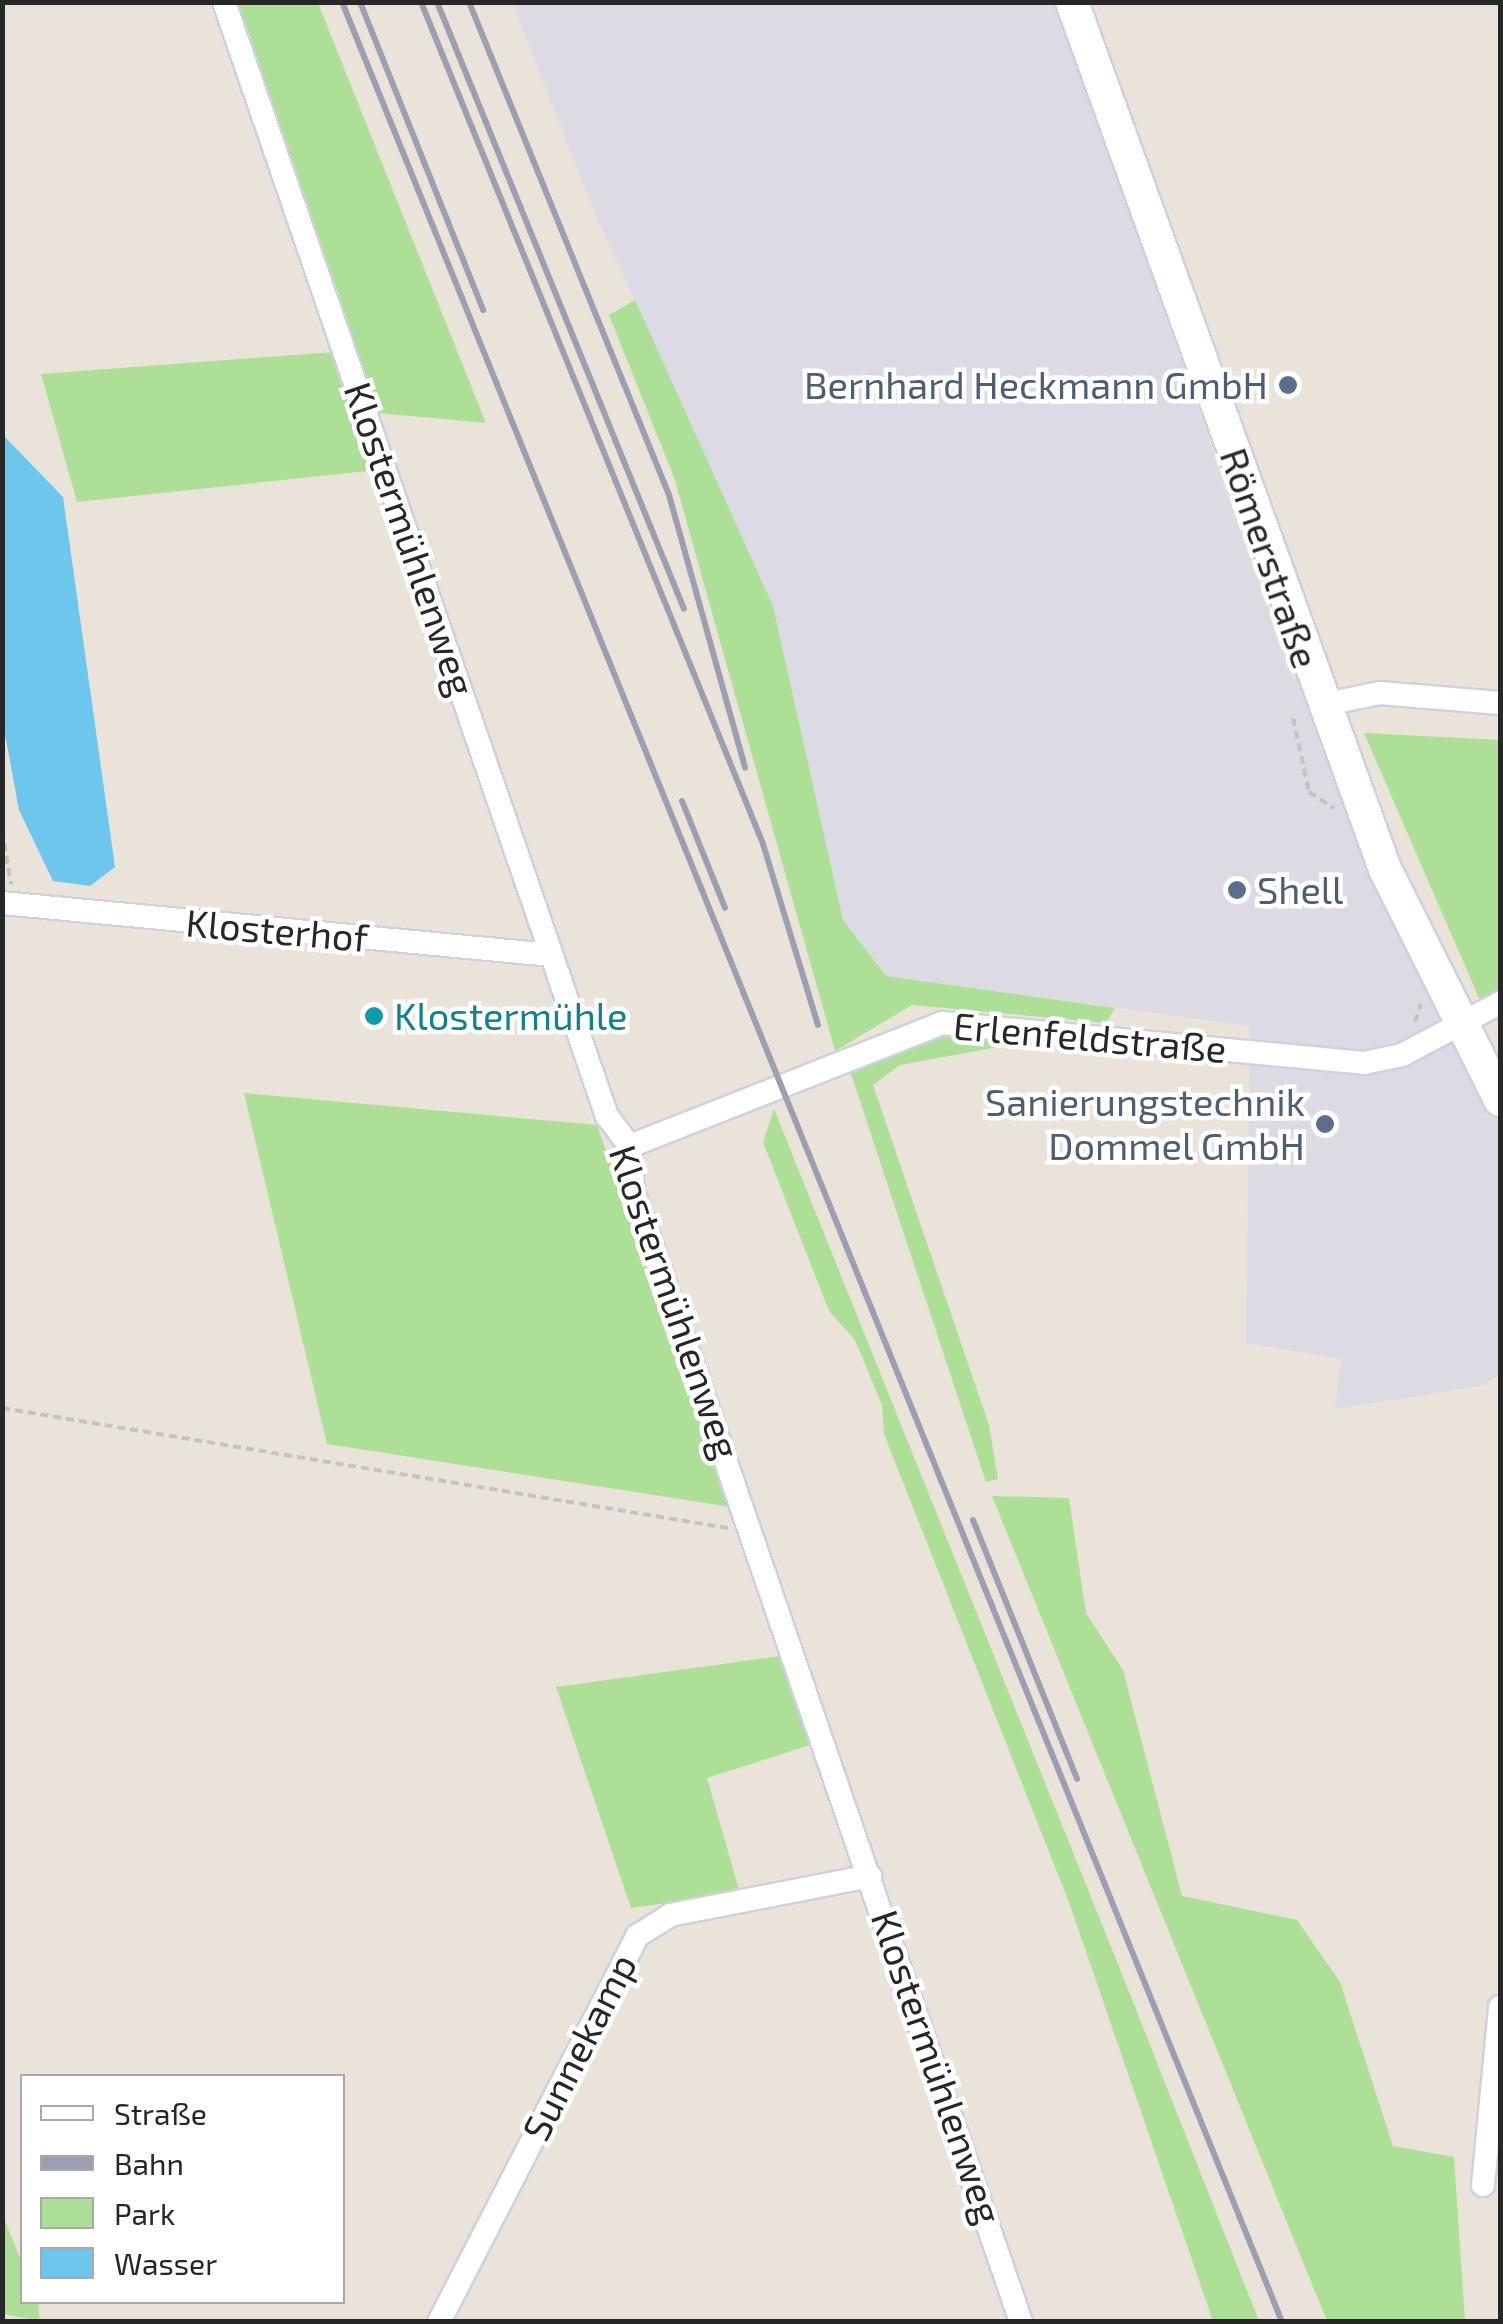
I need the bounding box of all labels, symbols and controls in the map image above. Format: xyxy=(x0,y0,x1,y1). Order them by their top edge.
place label: Bernhard Heckmann GmbH xyxy=(804,362,1268,408)
marker: Bernhard Heckmann GmbH xyxy=(1277,374,1299,396)
street label: Klostermühlenweg xyxy=(335,376,485,702)
street label: Römerstraße xyxy=(1211,442,1329,674)
place label: Shell xyxy=(1257,867,1343,913)
marker: Shell xyxy=(1226,879,1248,901)
street label: Klosterhof xyxy=(184,899,370,961)
place label: Klostermühle xyxy=(394,993,627,1039)
street label: Erlenfeldstraße xyxy=(952,1002,1228,1072)
marker: Klostermühle xyxy=(363,1005,385,1027)
place label: Sanierungstechnik Dommel GmbH xyxy=(985,1079,1305,1168)
marker: Sanierungstechnik Dommel GmbH xyxy=(1314,1113,1336,1135)
street label: Klostermühlenweg xyxy=(600,1139,750,1465)
street label: Klostermühlenweg xyxy=(862,1904,1012,2230)
street label: Sunnekamp xyxy=(513,1946,645,2148)
legend xyxy=(20,2074,345,2304)
text: Straße xyxy=(114,2095,207,2131)
text: Bahn xyxy=(114,2145,184,2181)
text: Park xyxy=(114,2195,175,2231)
text: Wasser xyxy=(114,2245,217,2281)

